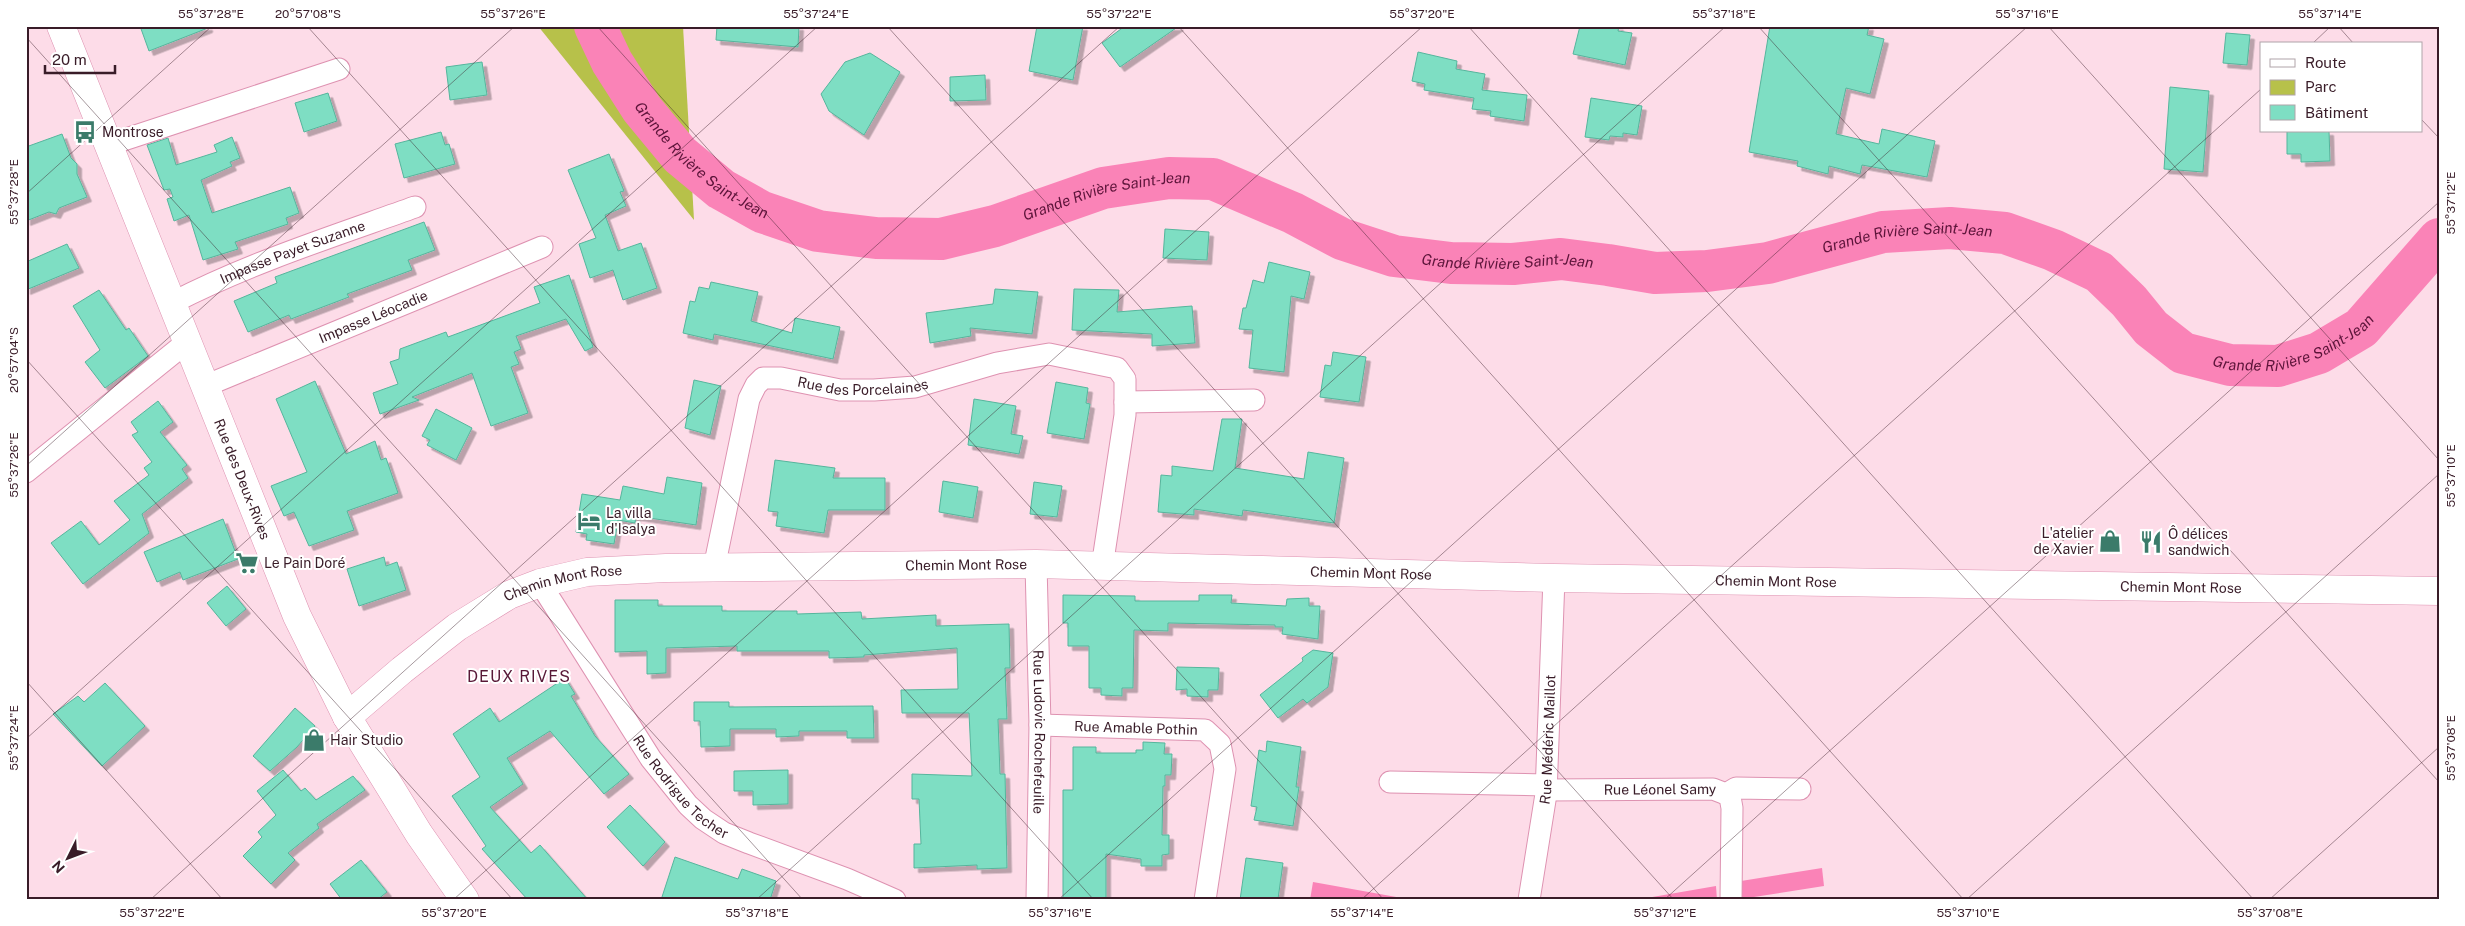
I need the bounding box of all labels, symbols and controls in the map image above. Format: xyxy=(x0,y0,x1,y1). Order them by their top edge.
text: 55°37'28"E xyxy=(178,7,244,21)
text: 20°57'08"S xyxy=(275,7,341,21)
text: 55°37'26"E xyxy=(480,7,546,21)
text: 55°37'24"E xyxy=(783,7,849,21)
text: 55°37'22"E xyxy=(1086,7,1152,21)
text: 55°37'20"E xyxy=(1389,7,1455,21)
text: 55°37'18"E xyxy=(1692,7,1756,21)
text: 55°37'16"E xyxy=(1995,7,2059,21)
text: 55°37'14"E xyxy=(2298,7,2362,21)
scale bar xyxy=(45,42,115,74)
legend xyxy=(2260,42,2422,132)
text: 20 m xyxy=(52,51,87,68)
text: Route xyxy=(2305,54,2346,71)
text: Parc xyxy=(2305,78,2337,95)
water label: Grande Rivière Saint-Jean xyxy=(632,98,770,221)
text: Bâtiment xyxy=(2305,104,2368,121)
bus stop icon: Montrose xyxy=(72,119,98,145)
place label: Montrose xyxy=(102,124,164,140)
text: 55°37'28"E xyxy=(7,159,21,225)
water label: Grande Rivière Saint-Jean xyxy=(1020,169,1191,224)
text: 55°37'12"E xyxy=(2444,171,2458,235)
street label: Impasse Payet Suzanne xyxy=(218,217,367,287)
water label: Grande Rivière Saint-Jean xyxy=(1820,219,1993,256)
water label: Grande Rivière Saint-Jean xyxy=(1421,250,1594,272)
street label: Impasse Léocadie xyxy=(316,287,430,346)
water label: Grande Rivière Saint-Jean xyxy=(2211,311,2377,374)
text: 20°57'04"S xyxy=(7,327,21,393)
street label: Rue des Porcelaines xyxy=(796,374,930,398)
street label: Rue des Deux-Rives xyxy=(211,416,274,542)
text: 55°37'26"E xyxy=(7,432,21,498)
text: 55°37'10"E xyxy=(2444,444,2458,508)
place label: La villa d'Isalya xyxy=(606,505,656,537)
hotel icon: La villa d'Isalya xyxy=(576,508,602,534)
place label: L'atelier de Xavier xyxy=(2033,525,2094,557)
place label: Ô délices sandwich xyxy=(2168,525,2229,558)
shop icon: L'atelier de Xavier xyxy=(2097,528,2123,554)
restaurant icon: Ô délices sandwich xyxy=(2138,529,2164,555)
supermarket icon: Le Pain Doré xyxy=(234,550,260,576)
place label: Le Pain Doré xyxy=(264,555,346,571)
street label: Chemin Mont Rose xyxy=(905,556,1027,573)
street label: Chemin Mont Rose xyxy=(500,562,623,605)
street label: Chemin Mont Rose xyxy=(1310,563,1432,583)
street label: Chemin Mont Rose xyxy=(1715,572,1837,590)
street label: Chemin Mont Rose xyxy=(2120,578,2242,596)
street label: Rue Ludovic Rochefeuille xyxy=(1030,650,1048,814)
district label: DEUX RIVES xyxy=(467,667,571,686)
street label: Rue Médéric Maillot xyxy=(1536,674,1558,805)
text: 55°37'24"E xyxy=(7,705,21,771)
text: 55°37'08"E xyxy=(2444,715,2458,781)
street label: Rue Amable Pothin xyxy=(1074,718,1198,738)
shop icon: Hair Studio xyxy=(301,727,327,753)
place label: Hair Studio xyxy=(330,732,403,748)
street label: Rue Rodrigue Techer xyxy=(630,732,731,842)
street label: Rue Léonel Samy xyxy=(1604,781,1717,798)
north arrow xyxy=(42,834,92,884)
text: N xyxy=(49,857,68,876)
text: 55°37'22"E xyxy=(119,906,185,920)
text: 55°37'20"E xyxy=(421,906,487,920)
text: 55°37'18"E xyxy=(725,906,789,920)
text: 55°37'16"E xyxy=(1028,906,1092,920)
text: 55°37'14"E xyxy=(1330,906,1394,920)
text: 55°37'12"E xyxy=(1633,906,1697,920)
text: 55°37'10"E xyxy=(1936,906,2000,920)
text: 55°37'08"E xyxy=(2237,906,2303,920)

